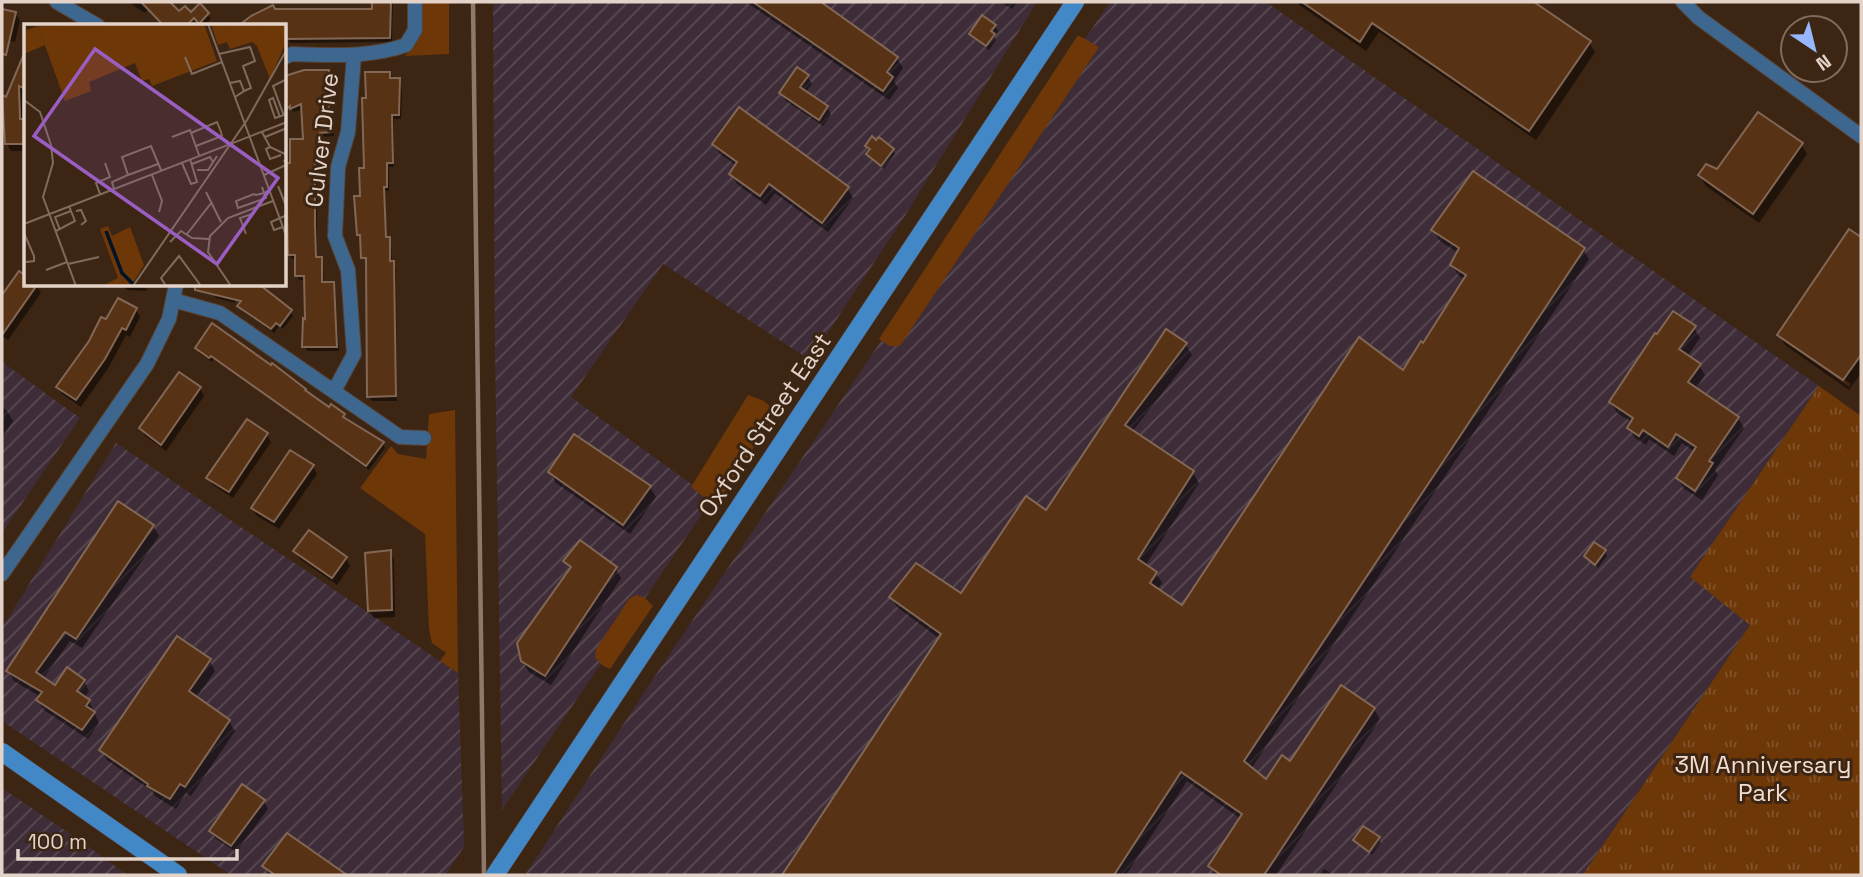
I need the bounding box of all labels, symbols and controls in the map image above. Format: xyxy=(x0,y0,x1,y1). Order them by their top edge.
north arrow xyxy=(1779,14,1849,84)
inset map xyxy=(24,24,287,287)
text: N xyxy=(1811,49,1836,76)
street label: Culver Drive xyxy=(298,71,345,209)
street label: Oxford Street East xyxy=(691,327,838,523)
park label: 3M Anniversary Park xyxy=(1674,749,1852,808)
scale bar xyxy=(18,818,236,862)
text: 100 m xyxy=(28,828,87,855)

